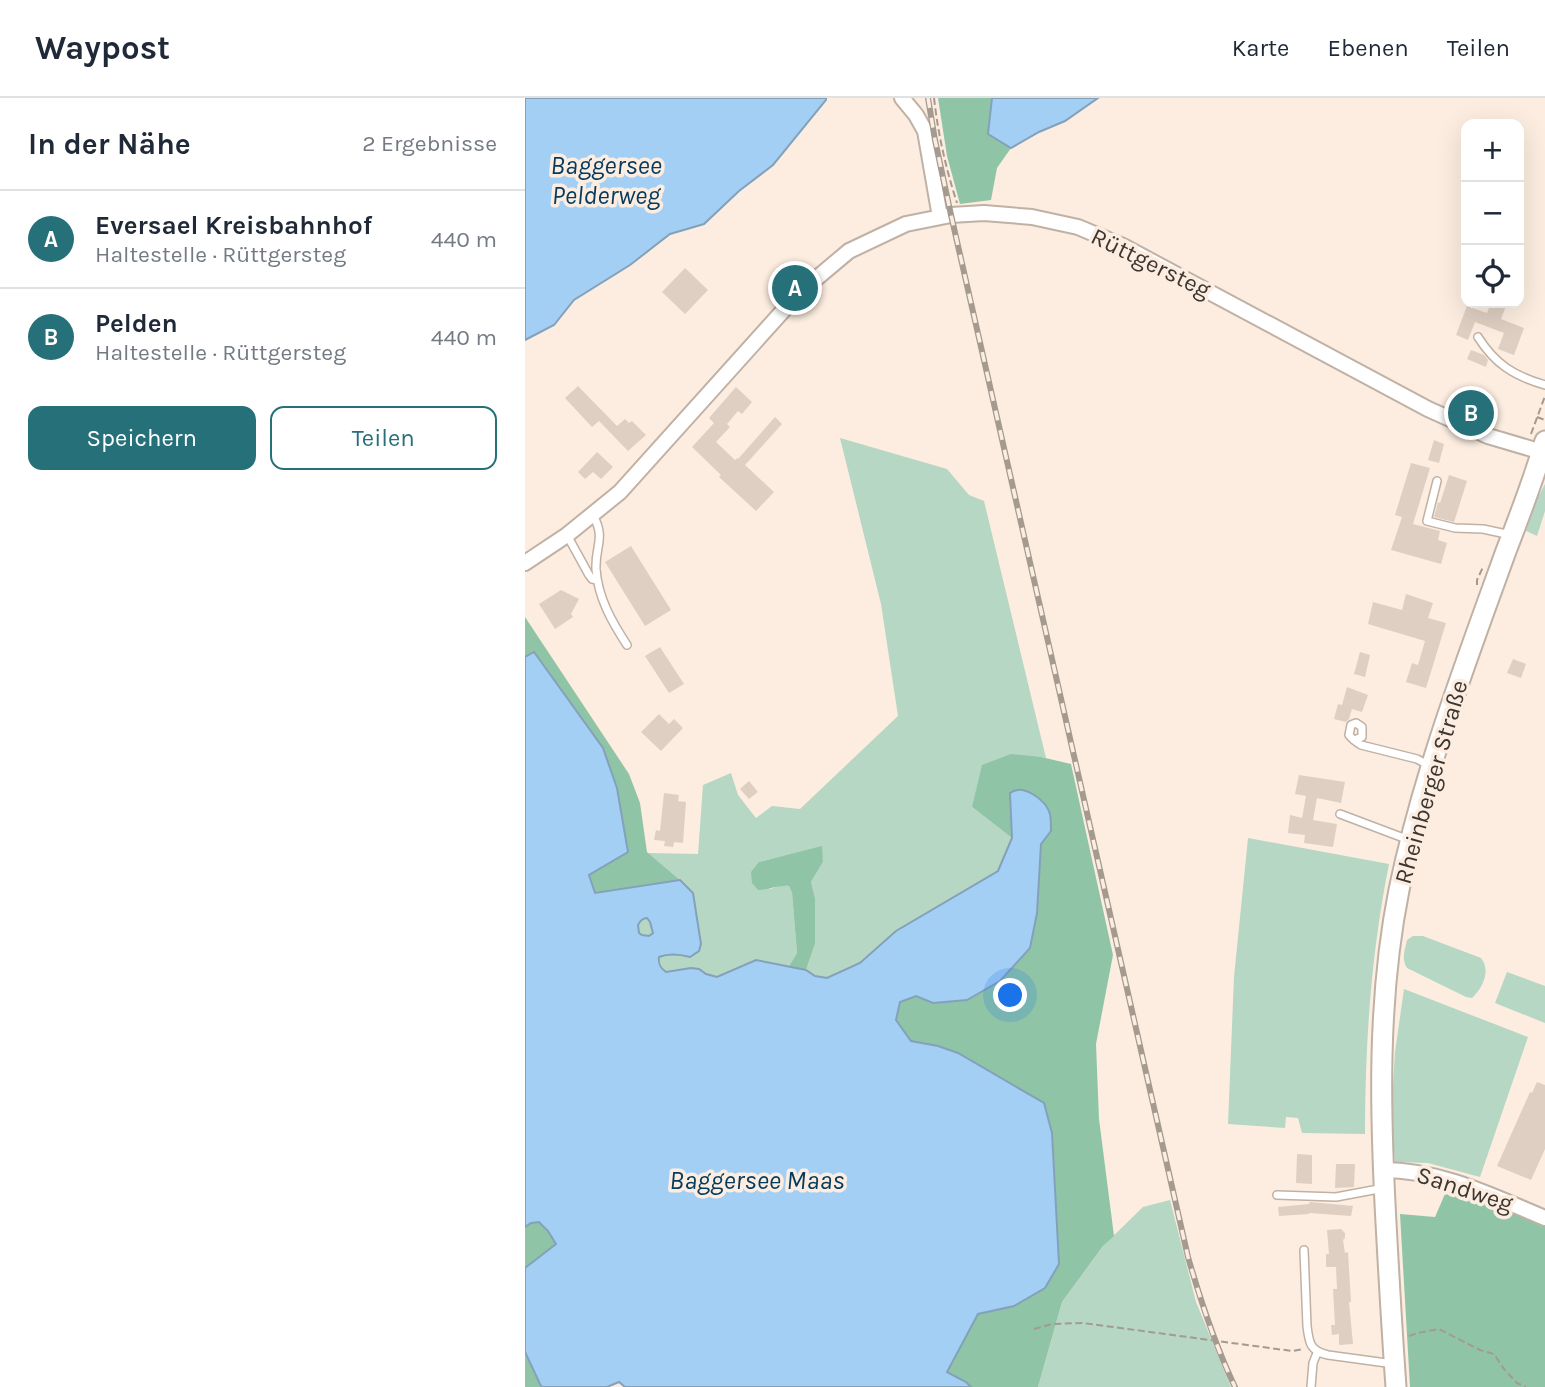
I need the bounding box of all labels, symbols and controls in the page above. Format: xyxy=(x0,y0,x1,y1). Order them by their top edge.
text: Waypost xyxy=(35,29,170,67)
text: Karte xyxy=(1232,34,1289,62)
text: Ebenen xyxy=(1327,34,1409,62)
text: Teilen xyxy=(1447,34,1510,62)
map controls xyxy=(1461,119,1524,308)
button: + xyxy=(1461,119,1524,182)
text: In der Nähe xyxy=(28,126,191,162)
text: 2 Ergebnisse xyxy=(362,130,497,157)
water label: Baggersee Pelderweg xyxy=(550,150,662,211)
button: − xyxy=(1461,182,1524,245)
text: Eversael Kreisbahnhof xyxy=(95,210,372,241)
street label: Rüttgersteg xyxy=(1087,222,1216,304)
text: A xyxy=(44,226,58,253)
text: 440 m xyxy=(431,226,497,253)
text: Haltestelle · Rüttgersteg xyxy=(95,241,346,268)
button: locate xyxy=(1461,245,1524,308)
pin: A xyxy=(772,262,818,314)
text: Pelden xyxy=(95,308,178,339)
text: B xyxy=(44,324,58,351)
text: 440 m xyxy=(431,324,497,351)
text: Haltestelle · Rüttgersteg xyxy=(95,339,346,366)
pin: B xyxy=(1448,387,1494,439)
button: Speichern xyxy=(28,406,256,470)
button: Teilen xyxy=(270,406,497,470)
street label: Rheinberger Straße xyxy=(1389,677,1473,887)
your location xyxy=(993,978,1027,1012)
street label: Sandweg xyxy=(1413,1160,1517,1218)
water label: Baggersee Maas xyxy=(669,1165,845,1196)

